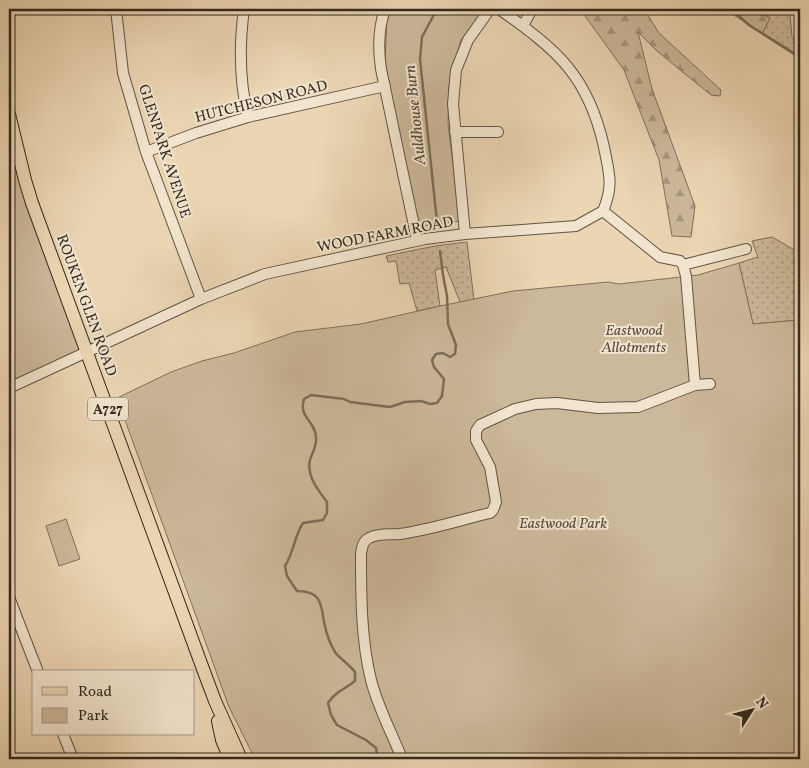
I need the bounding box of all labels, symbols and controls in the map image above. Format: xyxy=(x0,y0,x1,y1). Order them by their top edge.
water label: Auldhouse Burn xyxy=(400,64,432,167)
street label: HUTCHESON ROAD xyxy=(193,76,330,129)
street label: GLENPARK AVENUE xyxy=(132,82,195,221)
street label: WOOD FARM ROAD xyxy=(315,212,455,259)
street label: ROUKEN GLEN ROAD xyxy=(50,232,121,379)
park label: Eastwood Allotments xyxy=(601,321,667,359)
road number: A727 xyxy=(88,398,128,420)
park label: Eastwood Park xyxy=(519,514,607,535)
legend xyxy=(32,670,195,736)
text: Road xyxy=(78,682,112,703)
north arrow xyxy=(726,686,776,736)
text: N xyxy=(751,694,772,713)
text: Park xyxy=(78,706,109,727)

